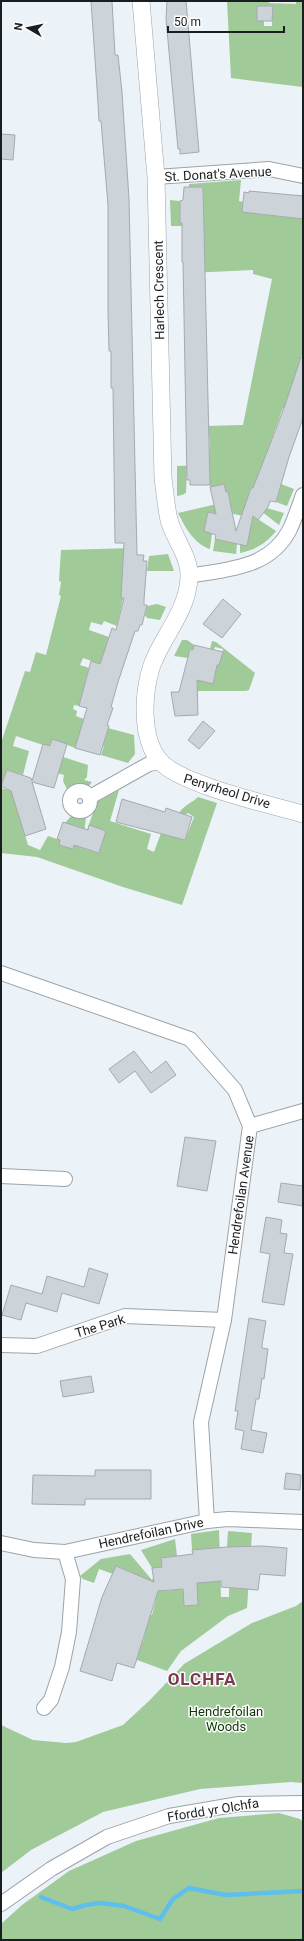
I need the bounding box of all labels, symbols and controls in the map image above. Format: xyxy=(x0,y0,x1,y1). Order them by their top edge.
north arrow xyxy=(8,8,48,48)
scale bar xyxy=(168,8,284,34)
text: 50 m xyxy=(174,15,201,29)
text: N xyxy=(12,21,26,31)
street label: St. Donat's Avenue xyxy=(164,164,272,184)
street label: Harlech Crescent xyxy=(151,240,167,340)
street label: Penyrheol Drive xyxy=(182,771,272,811)
street label: Hendrefoilan Avenue xyxy=(225,1134,257,1256)
street label: The Park xyxy=(73,1311,127,1341)
street label: Hendrefoilan Drive xyxy=(97,1515,205,1551)
district label: OLCHFA xyxy=(168,1669,236,1689)
park label: Hendrefoilan Woods xyxy=(189,1704,263,1734)
street label: Ffordd yr Olchfa xyxy=(166,1795,260,1825)

